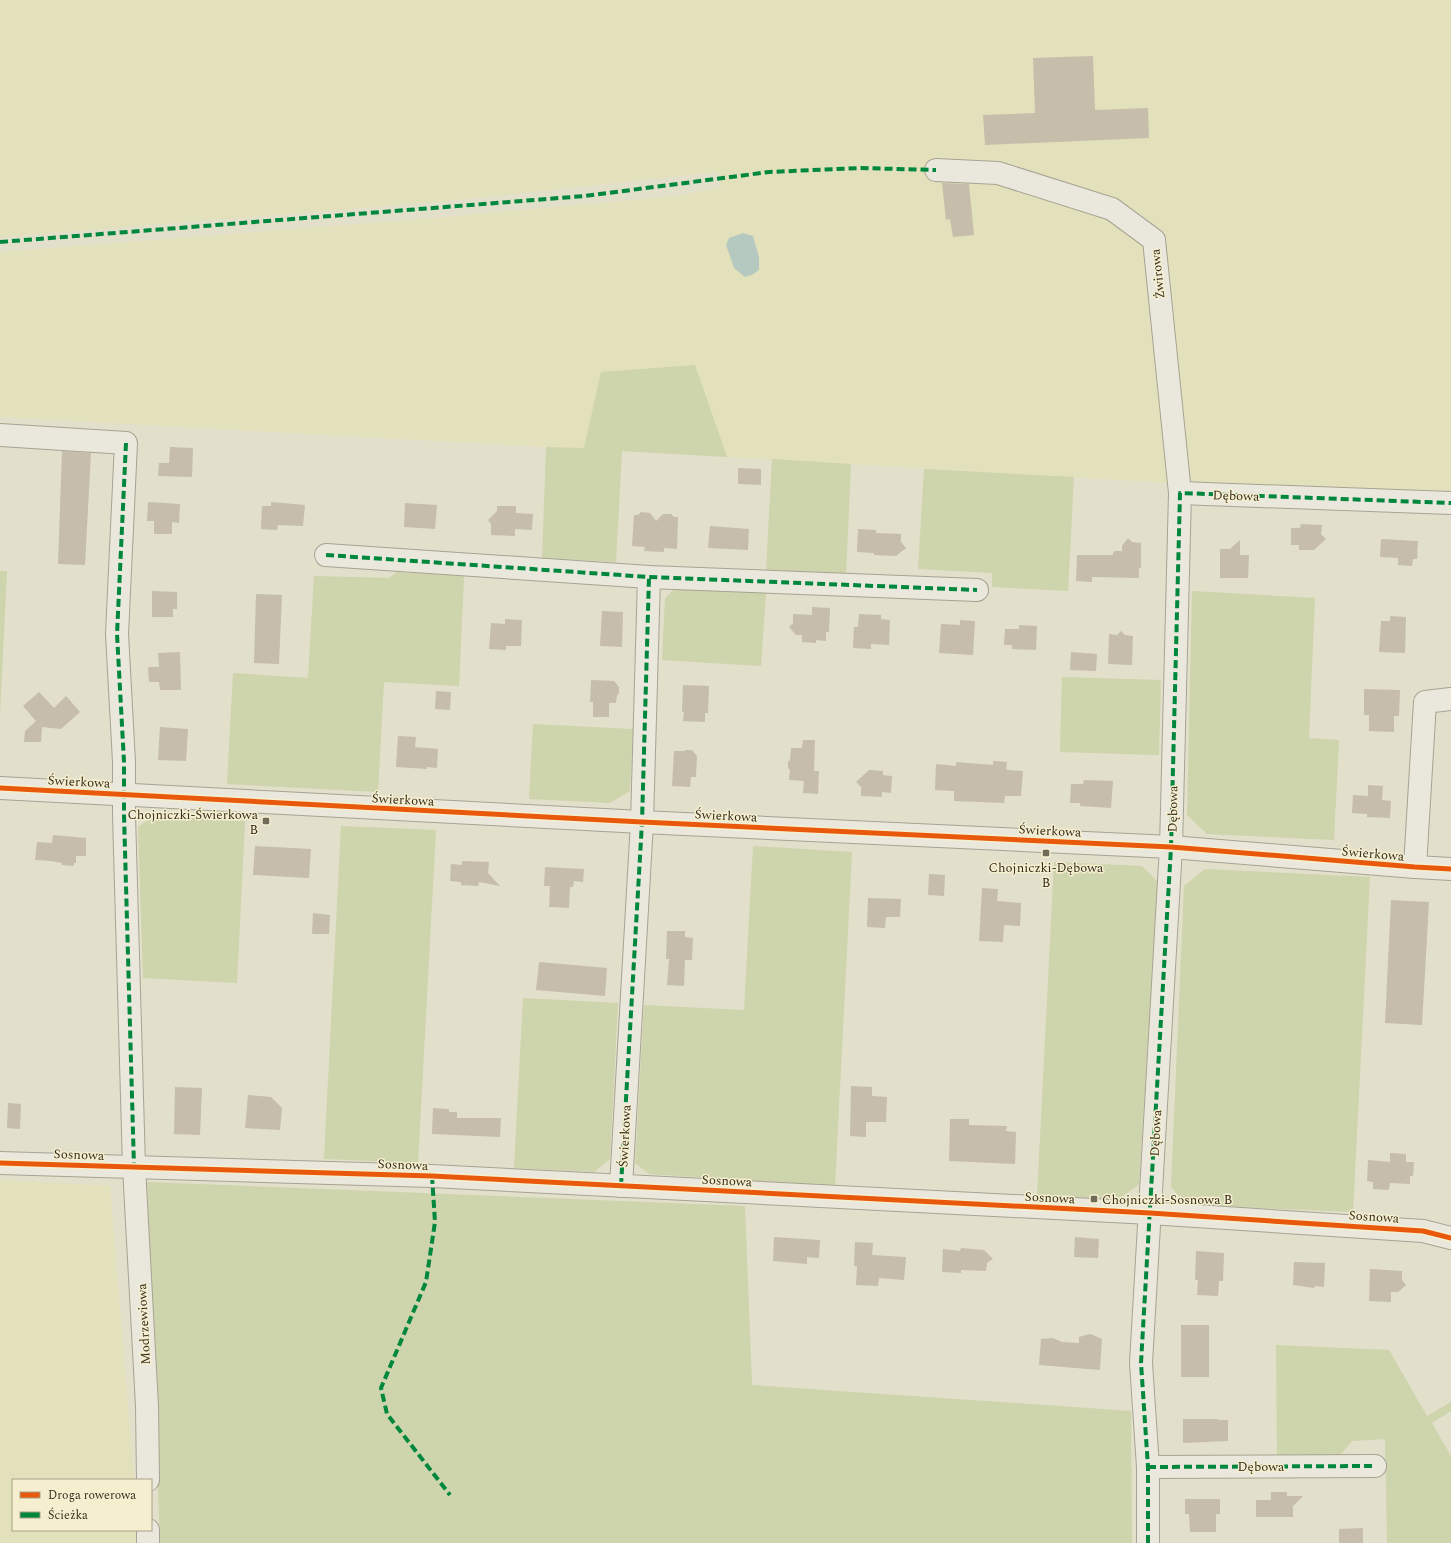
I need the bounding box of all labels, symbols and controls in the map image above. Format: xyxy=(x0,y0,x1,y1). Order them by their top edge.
street label: Żwirowa xyxy=(1145,247,1171,300)
street label: Dębowa xyxy=(1212,485,1260,507)
street label: Świerkowa xyxy=(47,770,111,794)
street label: Dębowa xyxy=(1163,785,1183,833)
street label: Świerkowa xyxy=(371,788,435,812)
street label: Świerkowa xyxy=(694,804,758,828)
place label: Chojniczki-Świerkowa B xyxy=(127,805,259,840)
marker: Chojniczki-Świerkowa B xyxy=(261,816,271,826)
street label: Świerkowa xyxy=(1018,819,1082,843)
street label: Świerkowa xyxy=(1341,841,1406,867)
marker: Chojniczki-Dębowa B xyxy=(1041,848,1051,858)
place label: Chojniczki-Dębowa B xyxy=(989,858,1104,893)
street label: Świerkowa xyxy=(613,1104,637,1168)
street label: Dębowa xyxy=(1145,1108,1167,1157)
street label: Sosnowa xyxy=(53,1144,105,1166)
street label: Sosnowa xyxy=(377,1154,429,1176)
street label: Sosnowa xyxy=(701,1170,753,1192)
street label: Sosnowa xyxy=(1024,1187,1076,1209)
place label: Chojniczki-Sosnowa B xyxy=(1102,1190,1232,1210)
marker: Chojniczki-Sosnowa B xyxy=(1089,1194,1099,1204)
street label: Sosnowa xyxy=(1348,1205,1400,1229)
street label: Modrzewiowa xyxy=(132,1282,156,1365)
street label: Dębowa xyxy=(1238,1457,1285,1477)
legend xyxy=(12,1479,152,1531)
text: Droga rowerowa xyxy=(48,1486,136,1505)
text: Ścieżka xyxy=(48,1506,88,1525)

